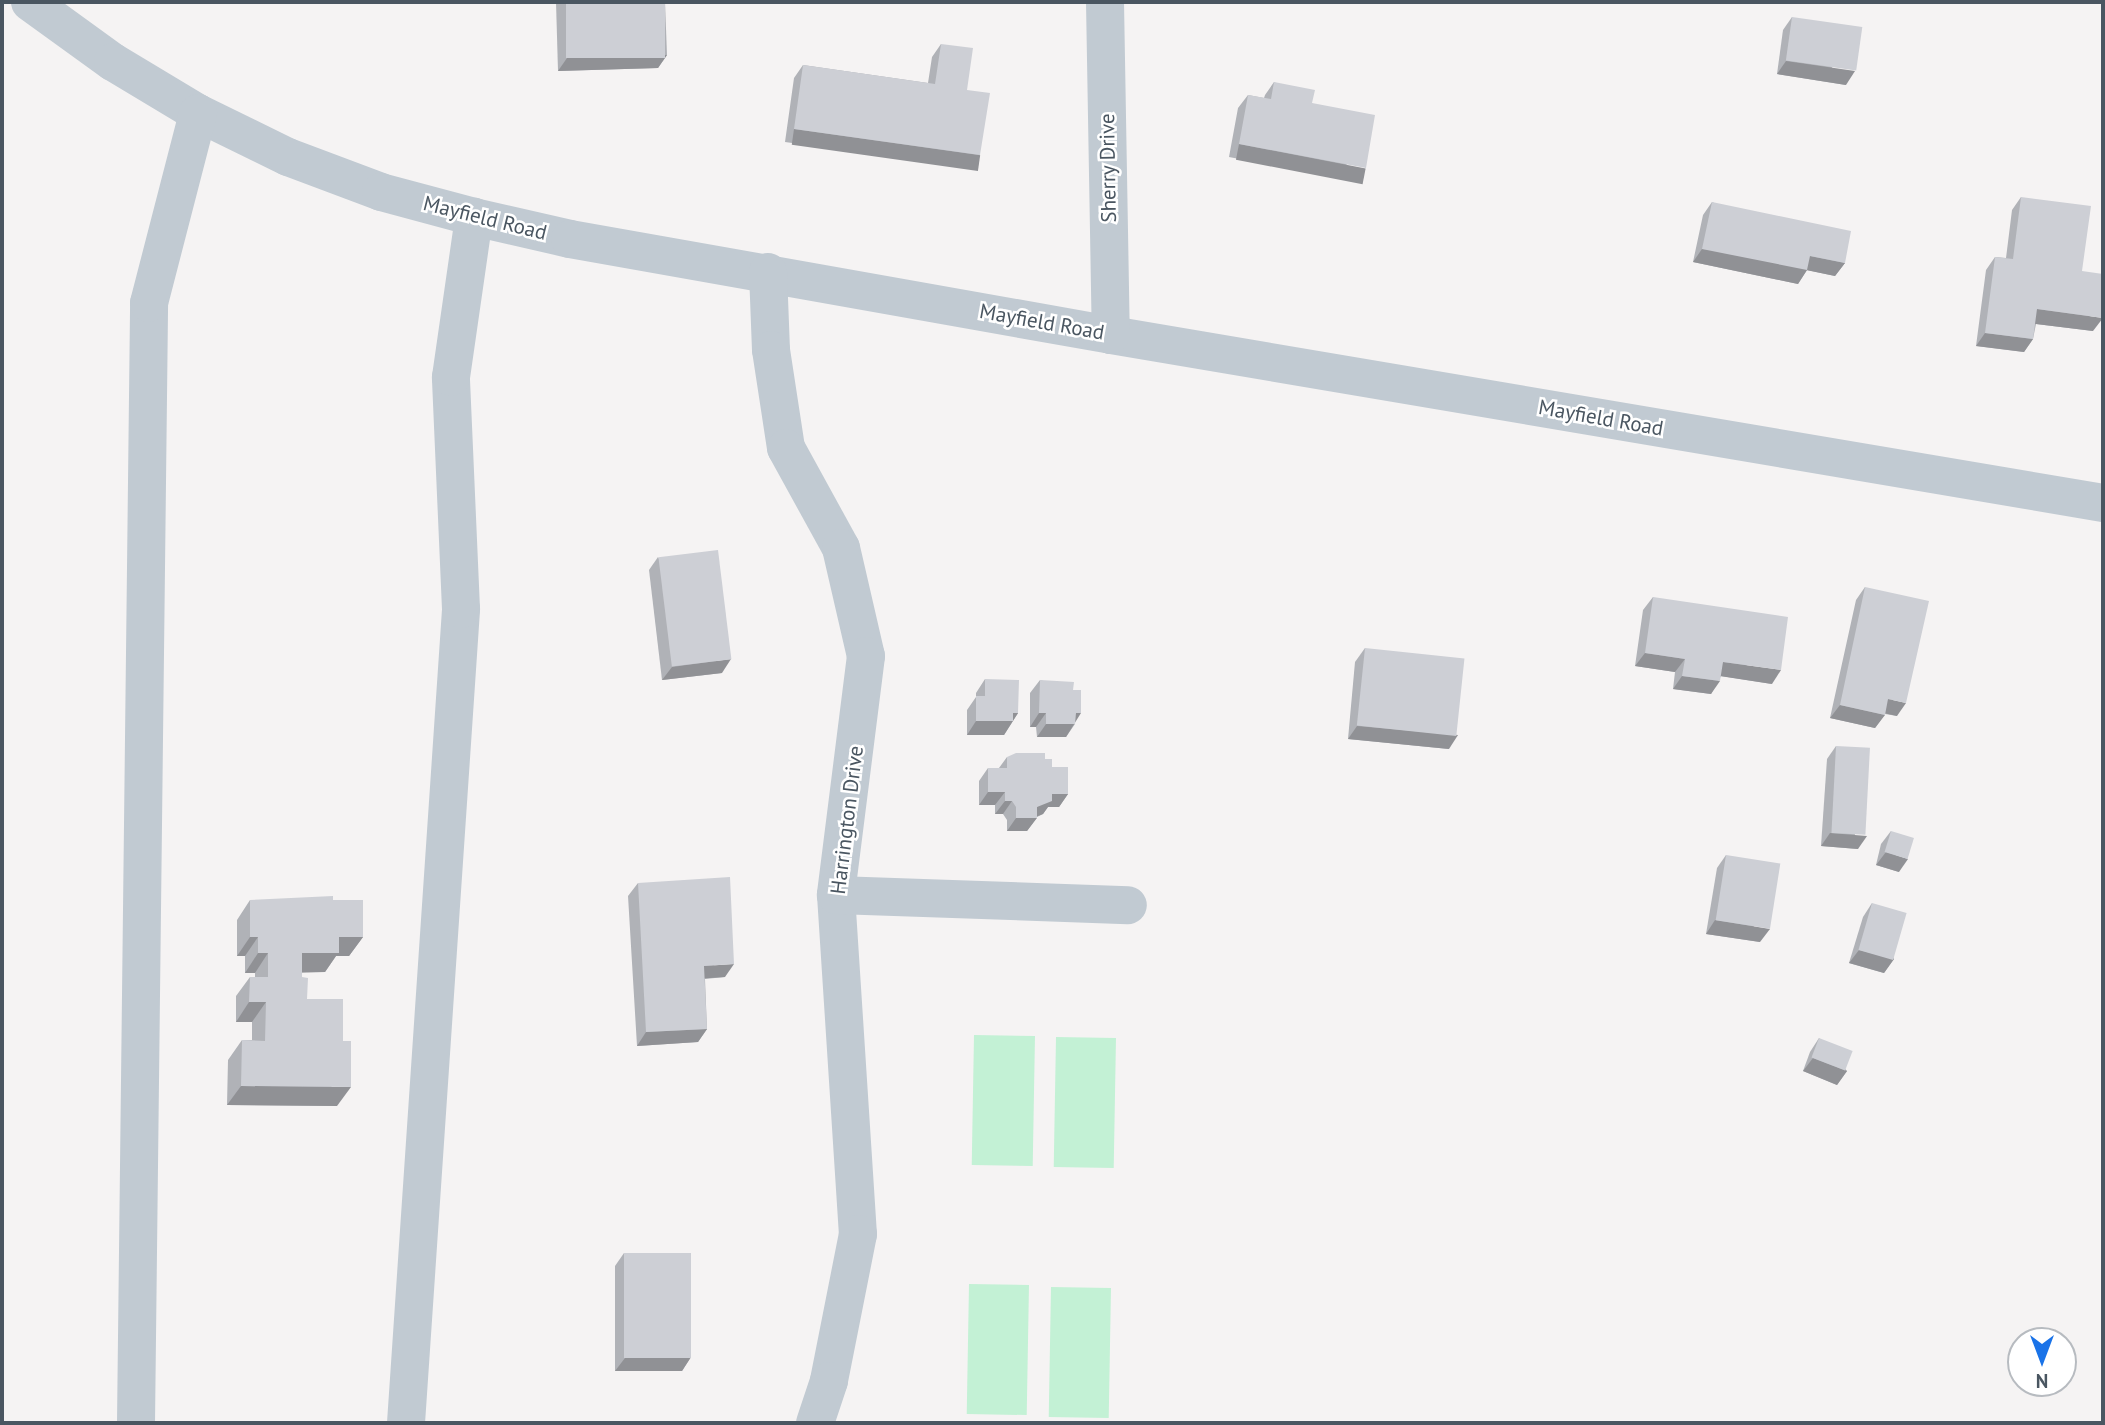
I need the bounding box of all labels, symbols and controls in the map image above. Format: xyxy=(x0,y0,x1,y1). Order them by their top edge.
street label: Sherry Drive xyxy=(1094,113,1122,223)
street label: Mayfield Road xyxy=(421,190,549,246)
street label: Mayfield Road xyxy=(978,299,1106,345)
street label: Mayfield Road xyxy=(1537,395,1665,441)
street label: Harrington Drive xyxy=(825,744,869,896)
north arrow xyxy=(2007,1327,2077,1397)
text: N xyxy=(2036,1369,2048,1393)

